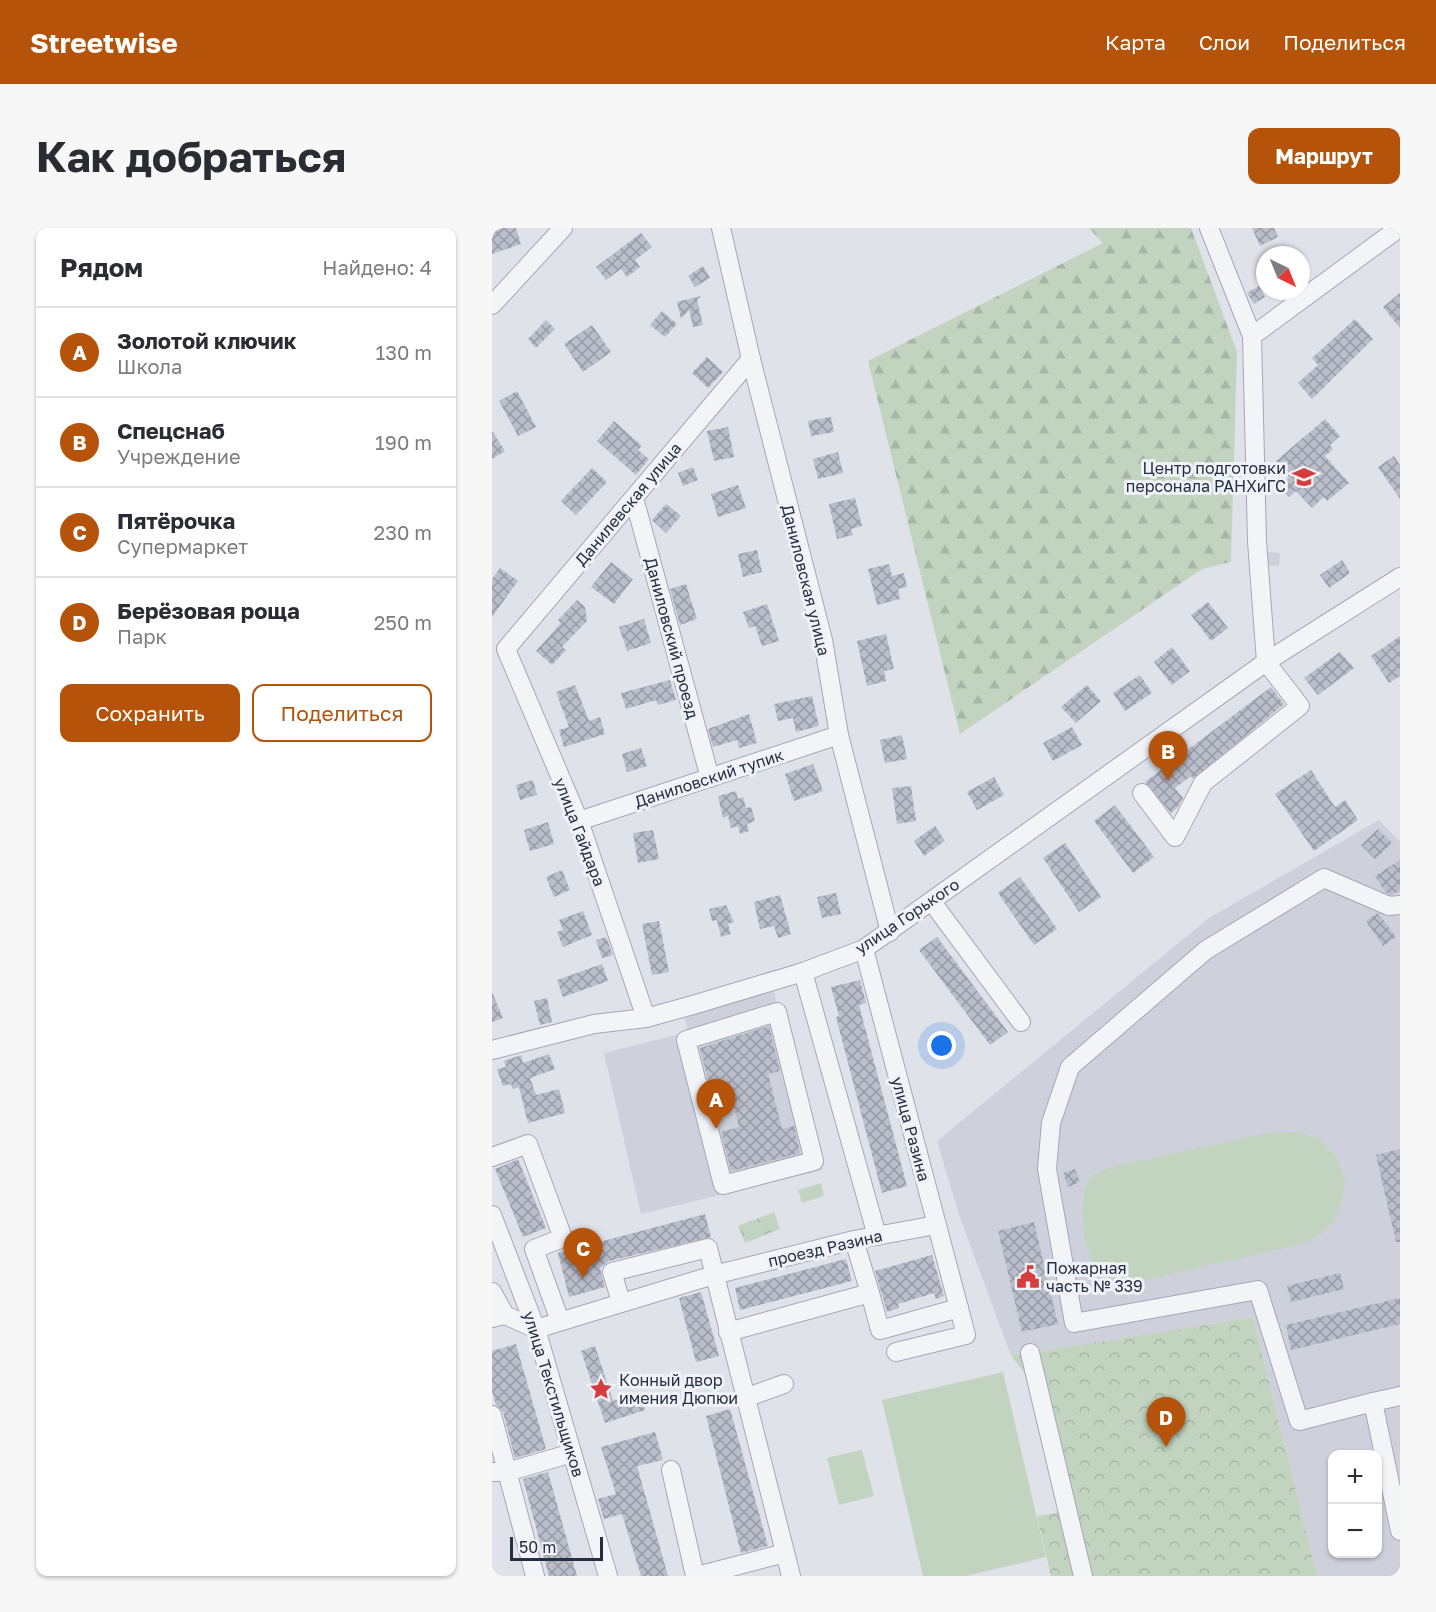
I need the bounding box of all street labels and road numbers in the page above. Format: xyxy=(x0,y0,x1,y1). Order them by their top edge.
street label: Данилевская улица xyxy=(571,438,685,570)
street label: Даниловская улица xyxy=(778,502,834,658)
street label: Даниловский проезд xyxy=(641,555,703,721)
street label: Даниловский тупик xyxy=(632,744,786,812)
street label: улица Гайдара xyxy=(550,775,610,889)
street label: улица Горького xyxy=(851,874,963,958)
street label: улица Разина xyxy=(887,1075,935,1183)
street label: проезд Разина xyxy=(766,1225,884,1271)
street label: улица Текстильщиков xyxy=(519,1309,589,1479)

